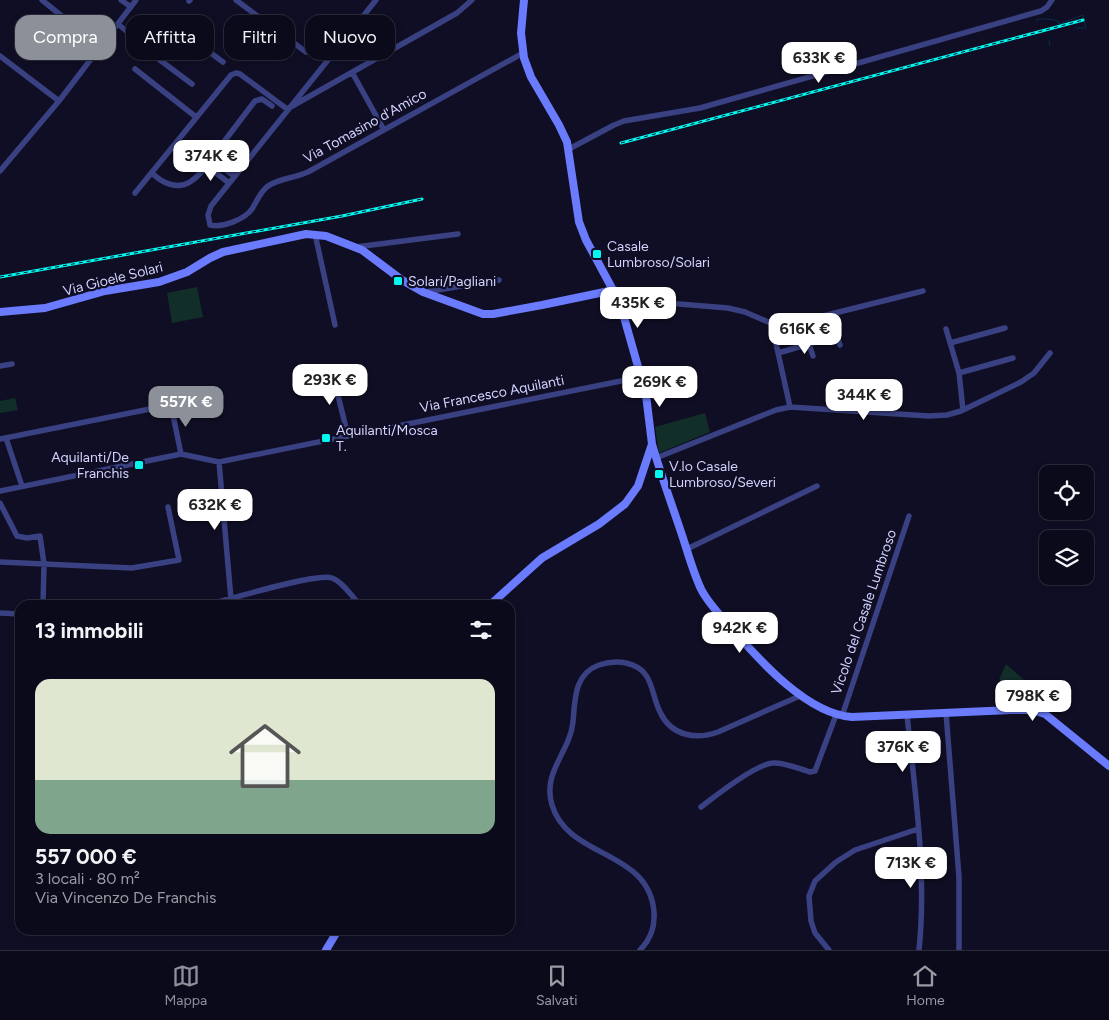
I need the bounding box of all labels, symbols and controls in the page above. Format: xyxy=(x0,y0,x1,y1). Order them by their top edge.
chip: Compra xyxy=(15,15,116,60)
chip: Affitta xyxy=(126,15,214,60)
chip: Filtri xyxy=(224,15,295,60)
chip: Nuovo xyxy=(305,15,395,60)
pin: 633K € xyxy=(778,42,860,84)
text: 633K € xyxy=(793,48,845,67)
street label: Via Tomasino d'Amico xyxy=(300,85,430,167)
pin: 374K € xyxy=(170,140,252,182)
text: 374K € xyxy=(184,146,238,165)
place label: Casale Lumbroso/Solari xyxy=(607,238,710,271)
marker: Casale Lumbroso/Solari xyxy=(591,248,603,260)
street label: Via Gioele Solari xyxy=(61,258,165,300)
place label: Solari/Pagliani xyxy=(408,273,496,290)
marker: Solari/Pagliani xyxy=(392,275,404,287)
pin: 435K € xyxy=(597,286,679,329)
text: 435K € xyxy=(611,293,665,312)
pin: 616K € xyxy=(764,312,846,355)
text: 616K € xyxy=(780,319,830,338)
pin: 293K € xyxy=(289,364,371,406)
pin: 269K € xyxy=(619,366,701,408)
text: 293K € xyxy=(303,370,357,389)
street label: Via Francesco Aquilanti xyxy=(418,372,566,416)
text: 269K € xyxy=(633,372,687,391)
pin: 344K € xyxy=(823,378,905,421)
text: 344K € xyxy=(837,385,891,404)
pin: 557K € xyxy=(145,386,227,428)
text: 557K € xyxy=(159,392,213,411)
place label: Aquilanti/Mosca T. xyxy=(336,422,438,455)
marker: Aquilanti/Mosca T. xyxy=(320,432,332,444)
place label: Aquilanti/De Franchis xyxy=(51,449,129,482)
place label: V.lo Casale Lumbroso/Severi xyxy=(669,458,776,491)
marker: Aquilanti/De Franchis xyxy=(133,459,145,471)
map controls xyxy=(1039,465,1094,585)
button: locate xyxy=(1039,465,1094,520)
marker: V.lo Casale Lumbroso/Severi xyxy=(653,468,665,480)
pin: 632K € xyxy=(174,488,256,531)
text: 632K € xyxy=(188,495,242,514)
street label: Vicolo del Casale Lumbroso xyxy=(828,527,900,697)
button: layers xyxy=(1039,530,1094,585)
pin: 942K € xyxy=(699,612,781,654)
icon: filters xyxy=(467,616,495,644)
text: 13 immobili xyxy=(35,618,144,643)
text: 942K € xyxy=(713,618,767,637)
pin: 798K € xyxy=(992,680,1074,722)
text: 798K € xyxy=(1006,686,1060,705)
icon: home xyxy=(220,711,310,801)
pin: 376K € xyxy=(862,730,944,773)
text: 376K € xyxy=(877,737,929,756)
text: 557 000 € xyxy=(35,844,137,869)
pin: 713K € xyxy=(870,846,952,889)
text: 713K € xyxy=(886,853,936,872)
text: 3 locali · 80 m² xyxy=(35,869,140,888)
text: Via Vincenzo De Franchis xyxy=(35,888,217,907)
tab: Mappa xyxy=(164,962,207,1009)
tab: Salvati xyxy=(536,962,578,1009)
tab: Home xyxy=(906,962,945,1009)

